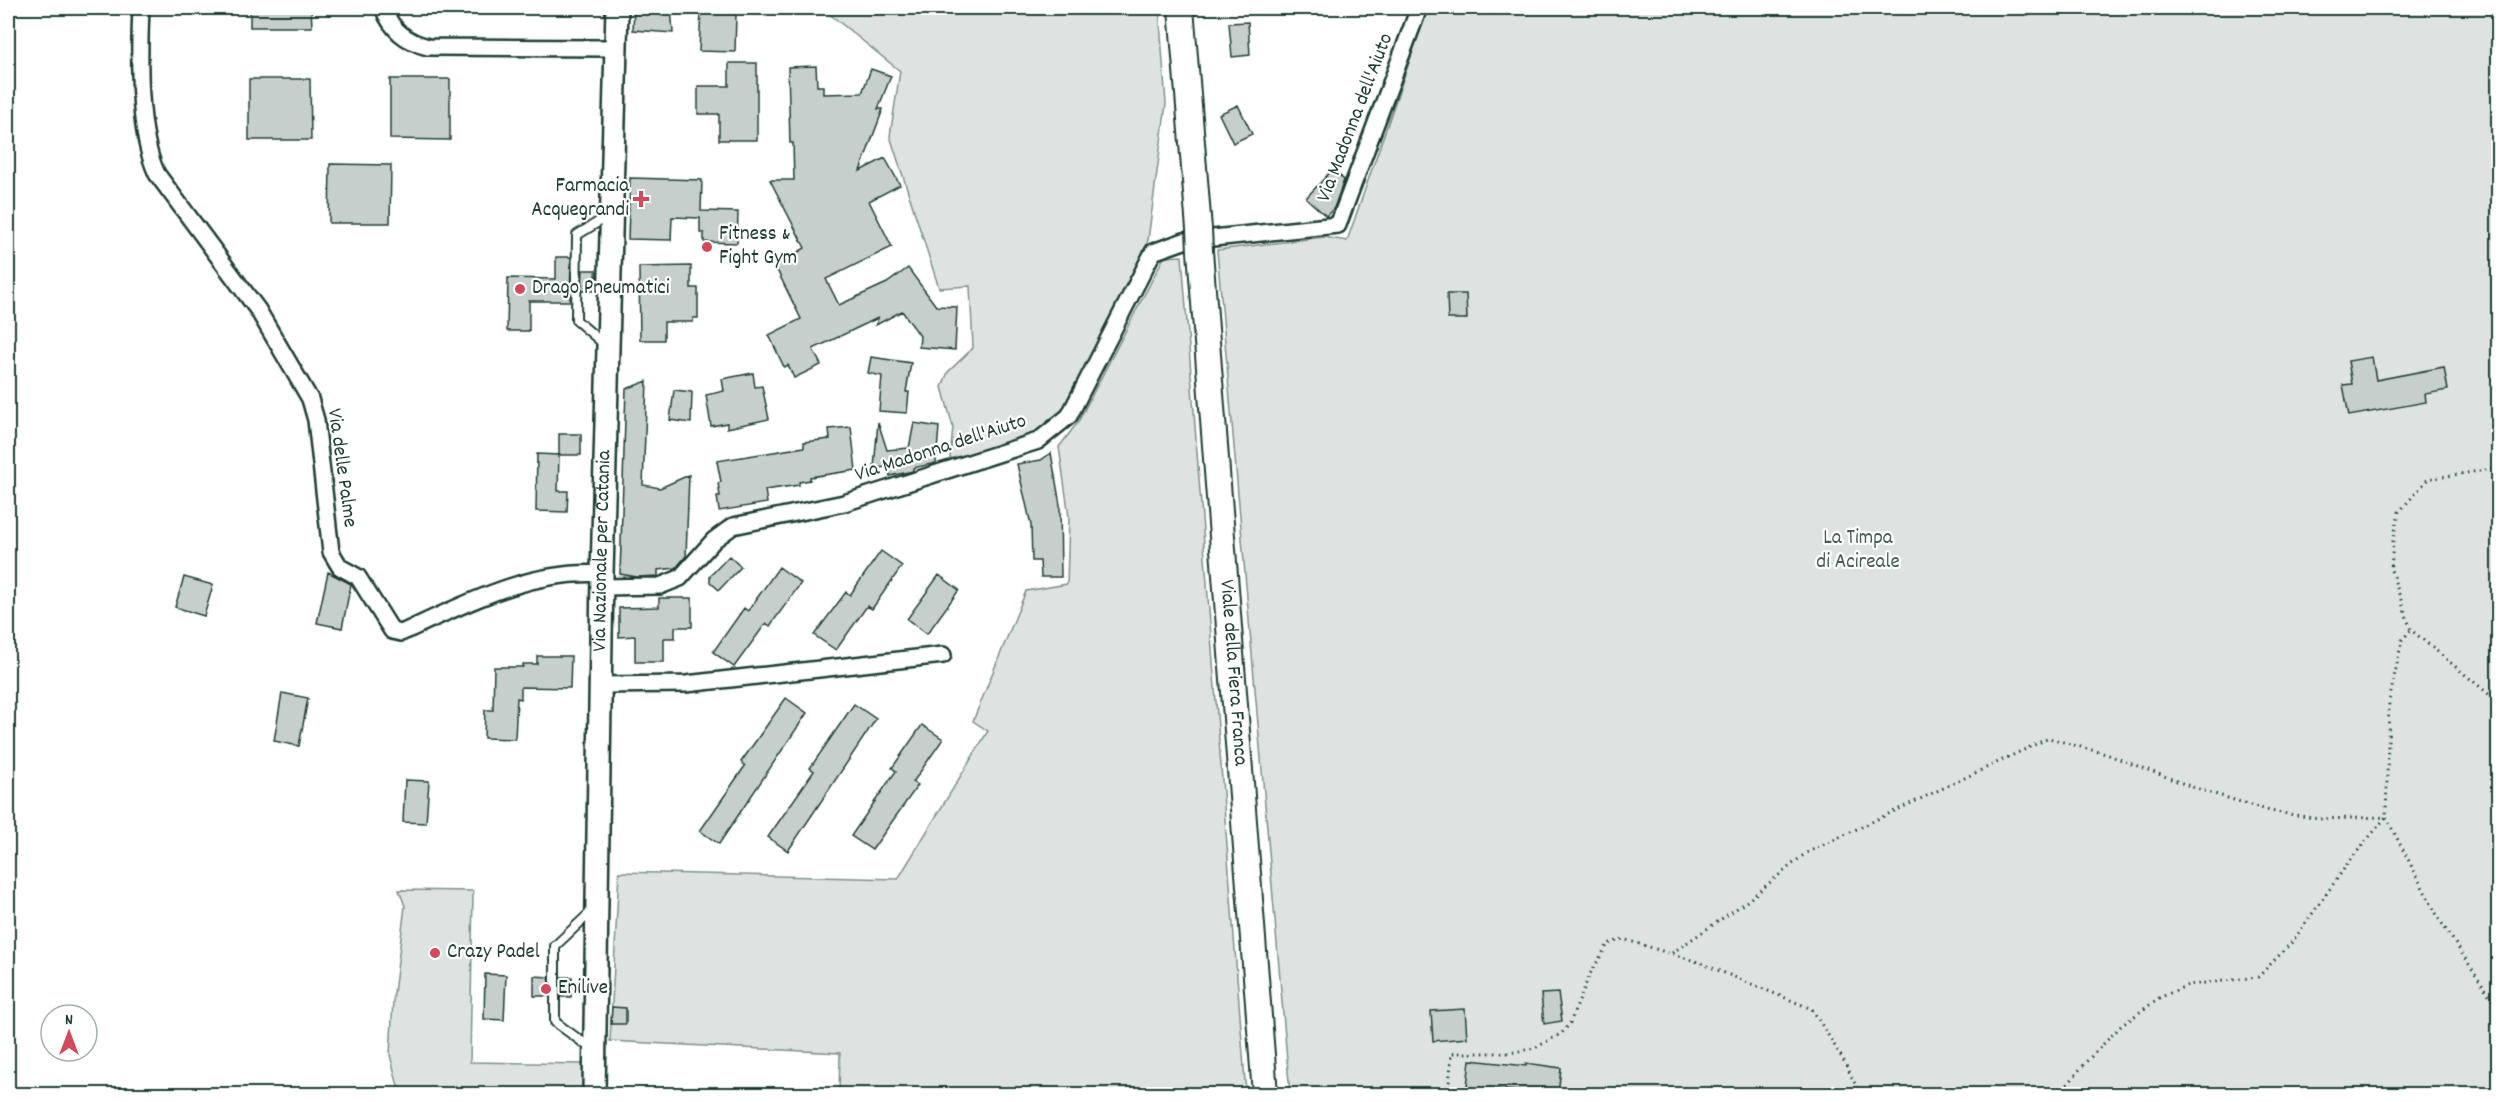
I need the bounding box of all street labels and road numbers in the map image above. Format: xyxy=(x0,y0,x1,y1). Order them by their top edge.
street label: Via Madonna dell'Aiuto xyxy=(1310,29,1402,207)
street label: Via delle Palme xyxy=(318,407,364,529)
street label: Via Madonna dell'Aiuto xyxy=(851,407,1031,491)
street label: Via Nazionale per Catania xyxy=(586,449,620,652)
street label: Viale della Fiera Franca xyxy=(1210,579,1255,768)

